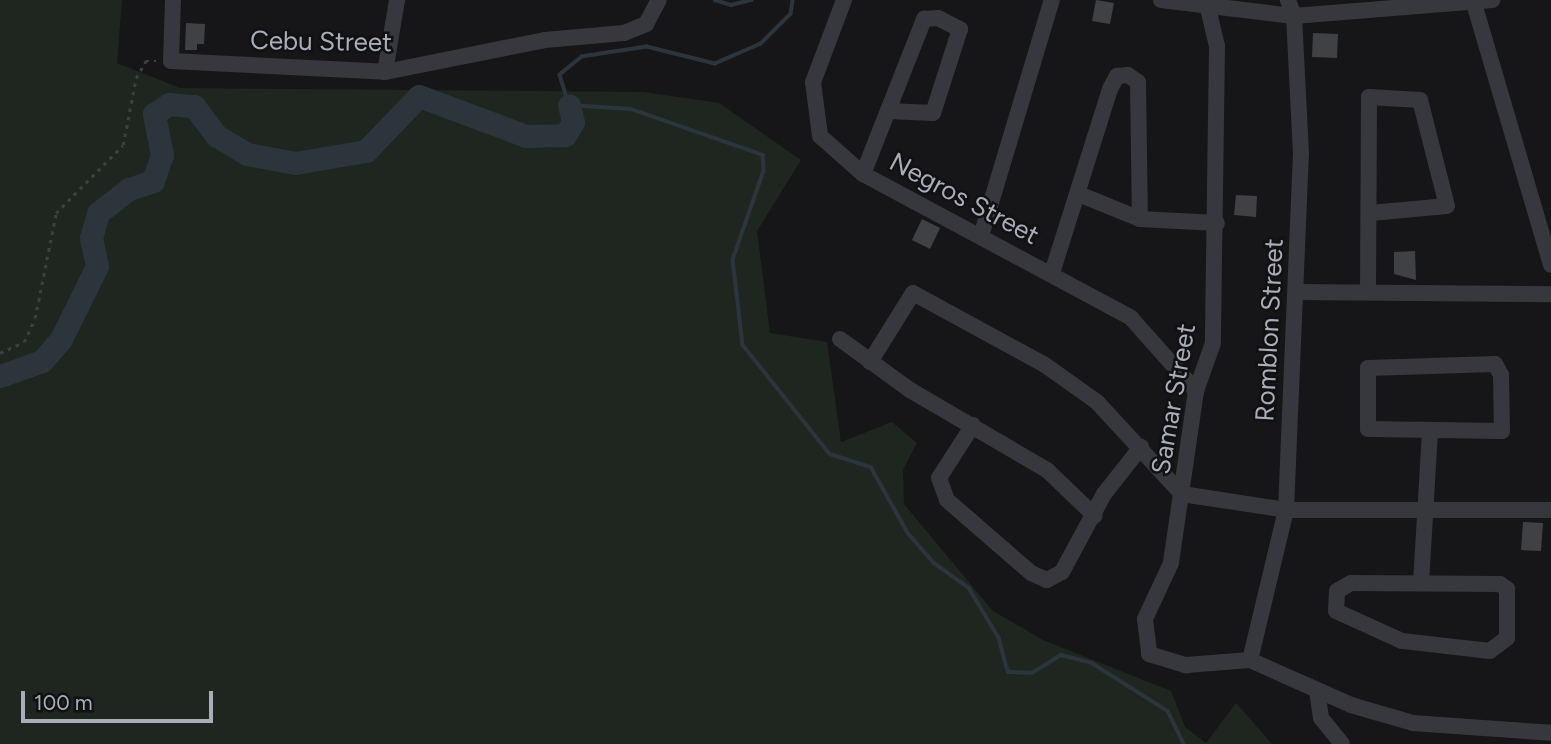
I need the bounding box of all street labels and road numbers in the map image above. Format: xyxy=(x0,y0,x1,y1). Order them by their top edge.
street label: Cebu Street xyxy=(250,25,392,59)
street label: Negros Street xyxy=(884,147,1044,251)
street label: Romblon Street xyxy=(1250,238,1290,422)
street label: Samar Street xyxy=(1145,321,1203,477)

